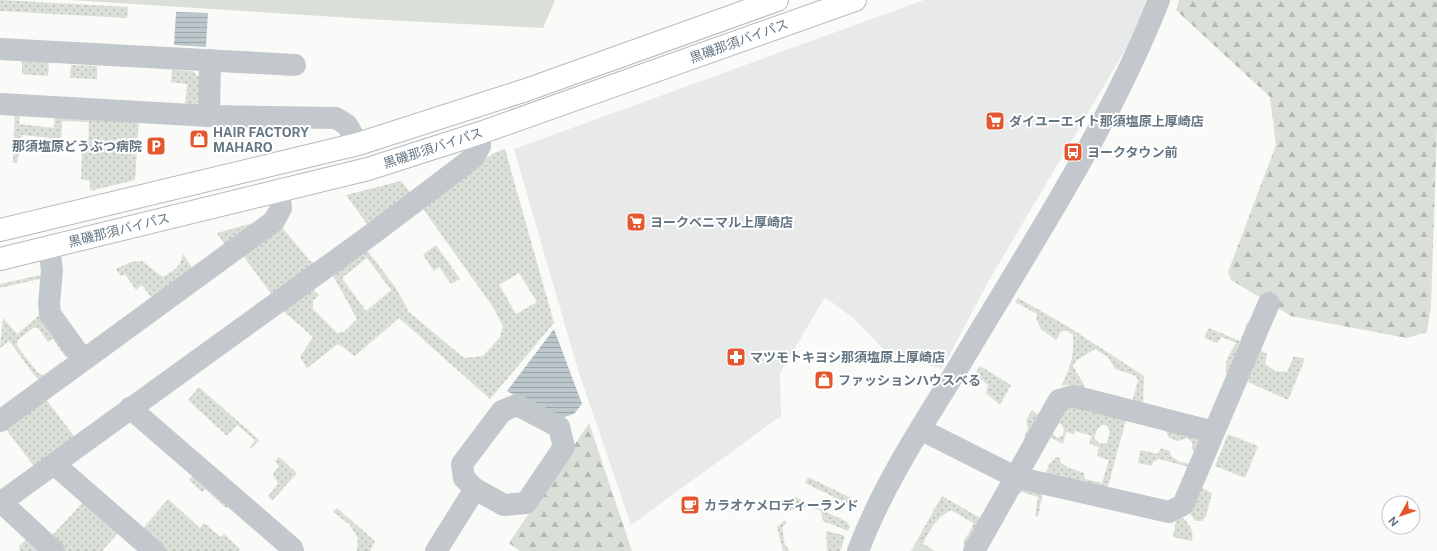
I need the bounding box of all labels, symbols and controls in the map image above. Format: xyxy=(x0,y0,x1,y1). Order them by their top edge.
street label: 黒磯那須バイパス xyxy=(688,16,790,66)
supermarket icon: ダイユーエイト那須塩原上厚崎店 xyxy=(984,110,1006,132)
place label: ダイユーエイト那須塩原上厚崎店 xyxy=(1009,114,1204,129)
place label: HAIR FACTORY MAHARO xyxy=(213,125,309,155)
street label: 黒磯那須バイパス xyxy=(381,125,485,171)
shop icon: HAIR FACTORY MAHARO xyxy=(188,128,210,150)
parking icon: 那須塩原どうぶつ病院 xyxy=(145,135,167,157)
place label: 那須塩原どうぶつ病院 xyxy=(12,139,142,154)
bus stop icon: ヨークタウン前 xyxy=(1062,141,1084,163)
place label: ヨークタウン前 xyxy=(1087,145,1177,160)
street label: 黒磯那須バイパス xyxy=(67,210,171,250)
supermarket icon: ヨークベニマル上厚崎店 xyxy=(625,211,647,233)
place label: ヨークベニマル上厚崎店 xyxy=(650,215,793,230)
pharmacy icon: マツモトキヨシ那須塩原上厚崎店 xyxy=(725,346,747,368)
place label: マツモトキヨシ那須塩原上厚崎店 xyxy=(750,350,945,365)
shop icon: ファッションハウスべる xyxy=(813,369,835,391)
place label: ファッションハウスべる xyxy=(838,373,981,388)
cafe icon: カラオケメロディーランド xyxy=(679,494,701,516)
north arrow xyxy=(1381,495,1421,535)
place label: カラオケメロディーランド xyxy=(704,498,859,513)
text: N xyxy=(1386,514,1401,529)

